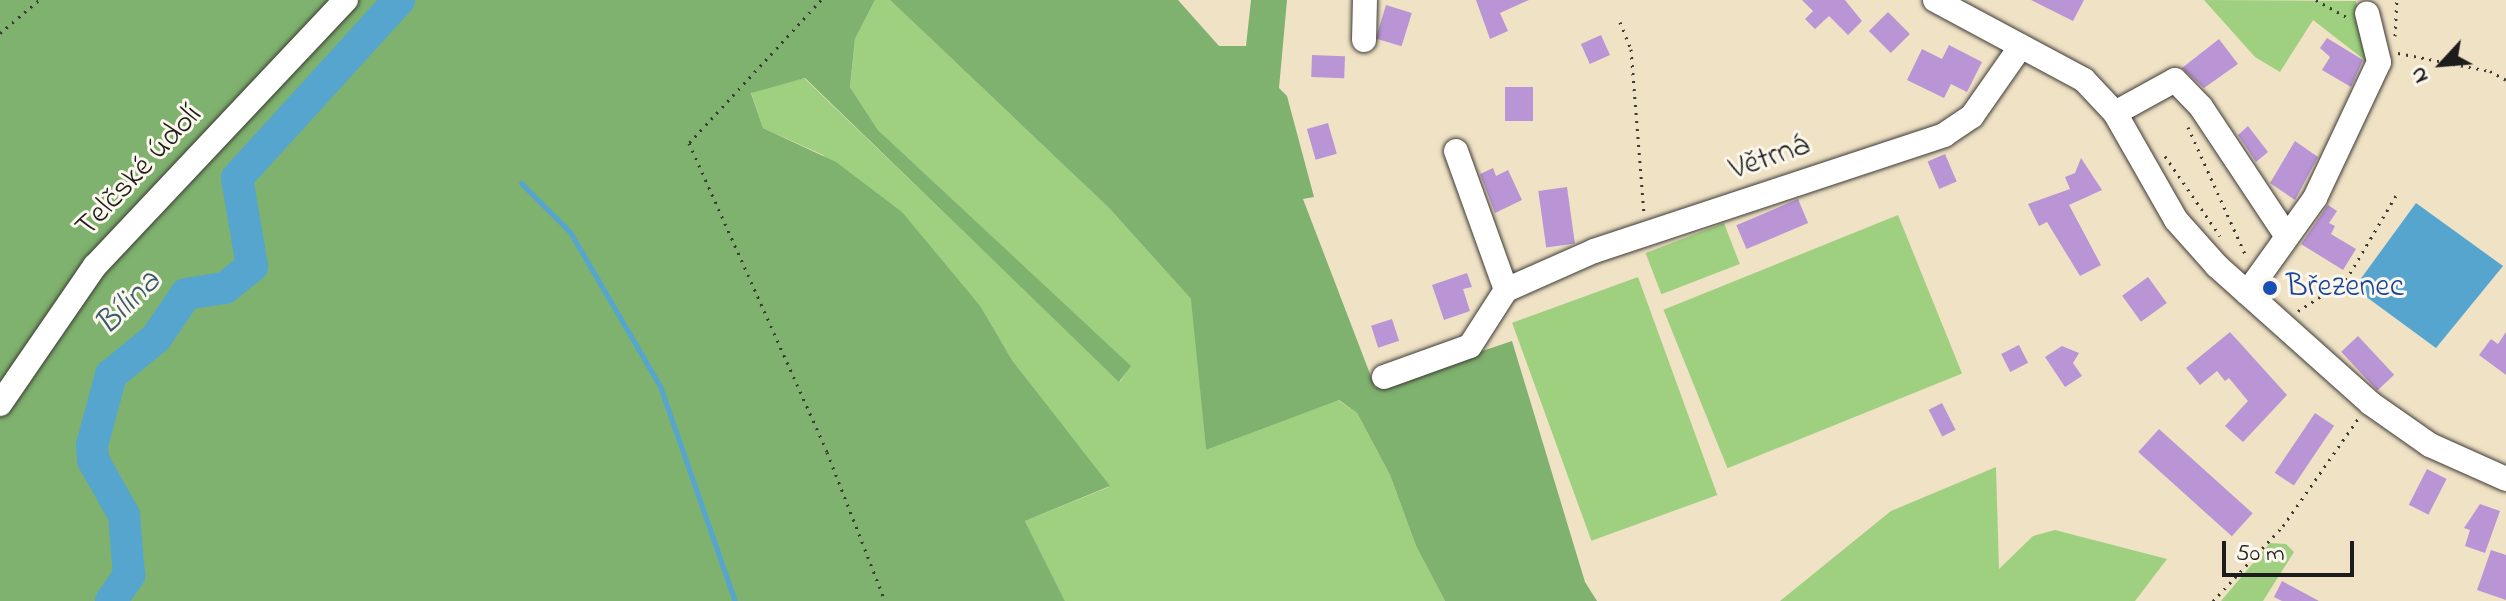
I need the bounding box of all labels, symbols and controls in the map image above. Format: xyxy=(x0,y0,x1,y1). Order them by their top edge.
north arrow xyxy=(2402,24,2482,104)
text: N xyxy=(2403,61,2438,88)
street label: Telčské údolí xyxy=(69,98,211,246)
street label: Větrná xyxy=(1725,127,1815,191)
water label: Bílina xyxy=(88,263,170,345)
place label: Březenec xyxy=(2286,269,2404,307)
marker: Březenec xyxy=(2261,279,2279,297)
scale bar xyxy=(2226,525,2358,575)
text: 50 m xyxy=(2236,537,2285,572)

